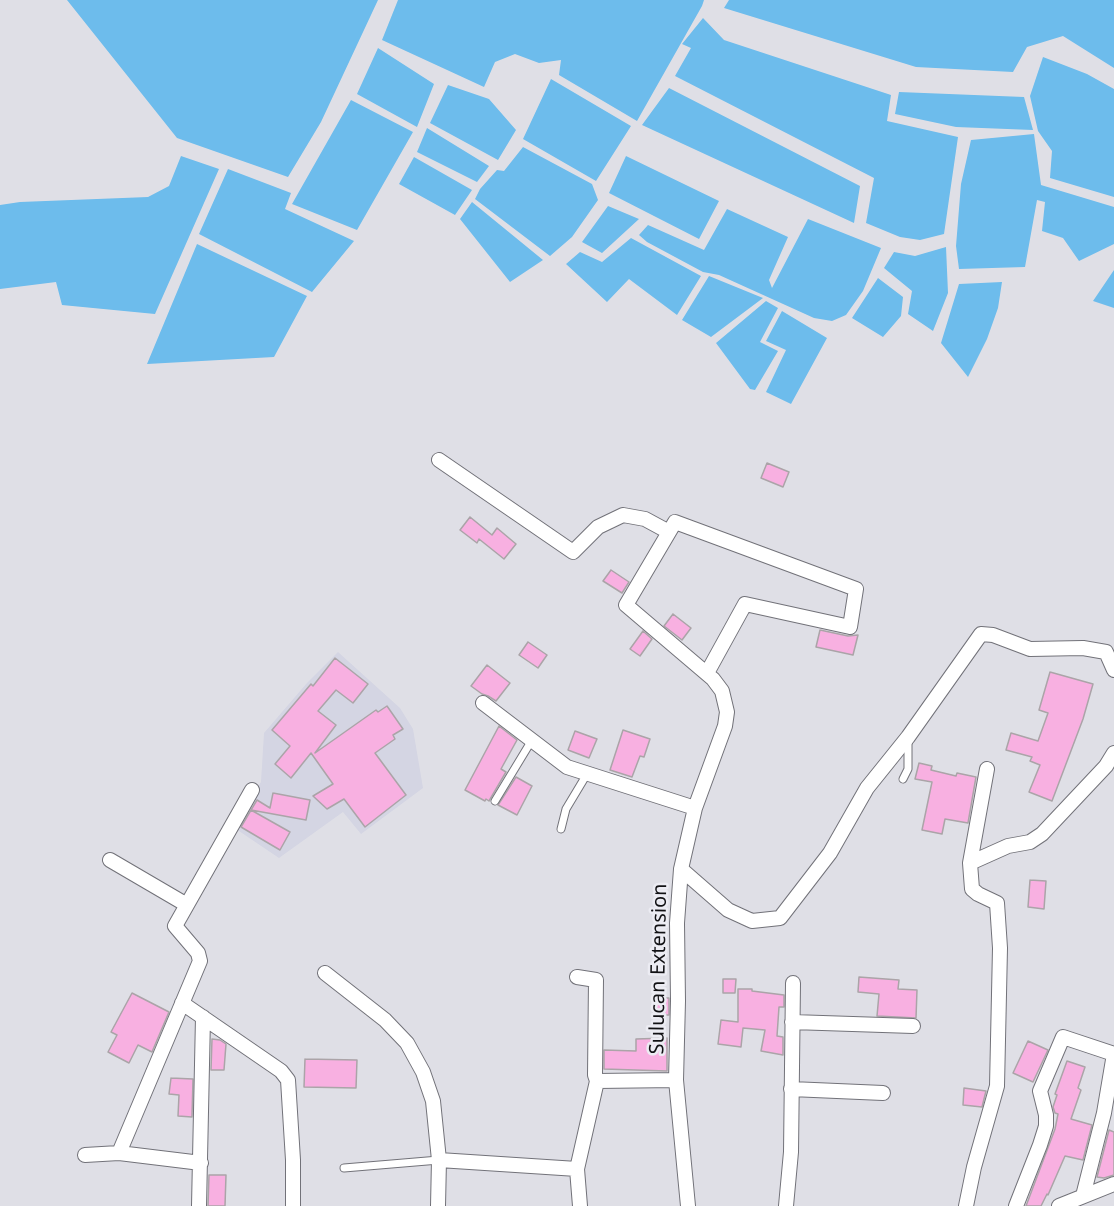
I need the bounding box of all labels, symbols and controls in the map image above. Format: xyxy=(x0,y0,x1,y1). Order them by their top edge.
street label: Sulucan Extension xyxy=(646,883,672,1055)

